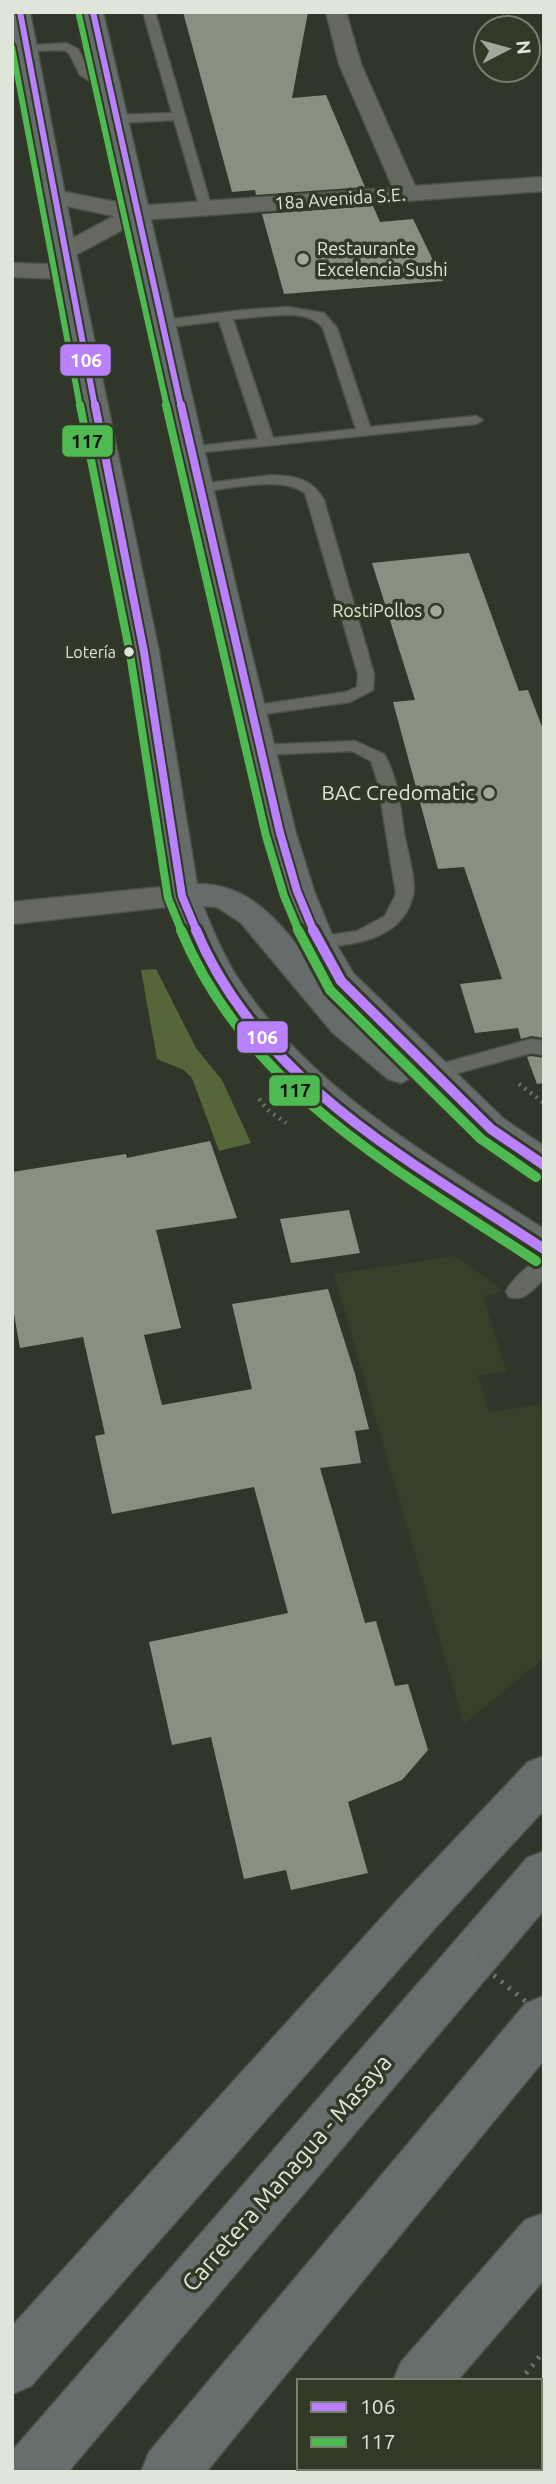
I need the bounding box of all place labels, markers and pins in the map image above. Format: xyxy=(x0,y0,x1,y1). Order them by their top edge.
place label: Restaurante Excelencia Sushi xyxy=(317,238,448,279)
marker: Restaurante Excelencia Sushi xyxy=(295,251,311,267)
place label: RostiPollos xyxy=(332,600,422,620)
marker: RostiPollos xyxy=(428,603,444,619)
place label: Lotería xyxy=(65,643,116,661)
marker: Lotería xyxy=(122,645,136,659)
place label: BAC Credomatic xyxy=(322,780,475,804)
marker: BAC Credomatic xyxy=(481,785,497,801)

